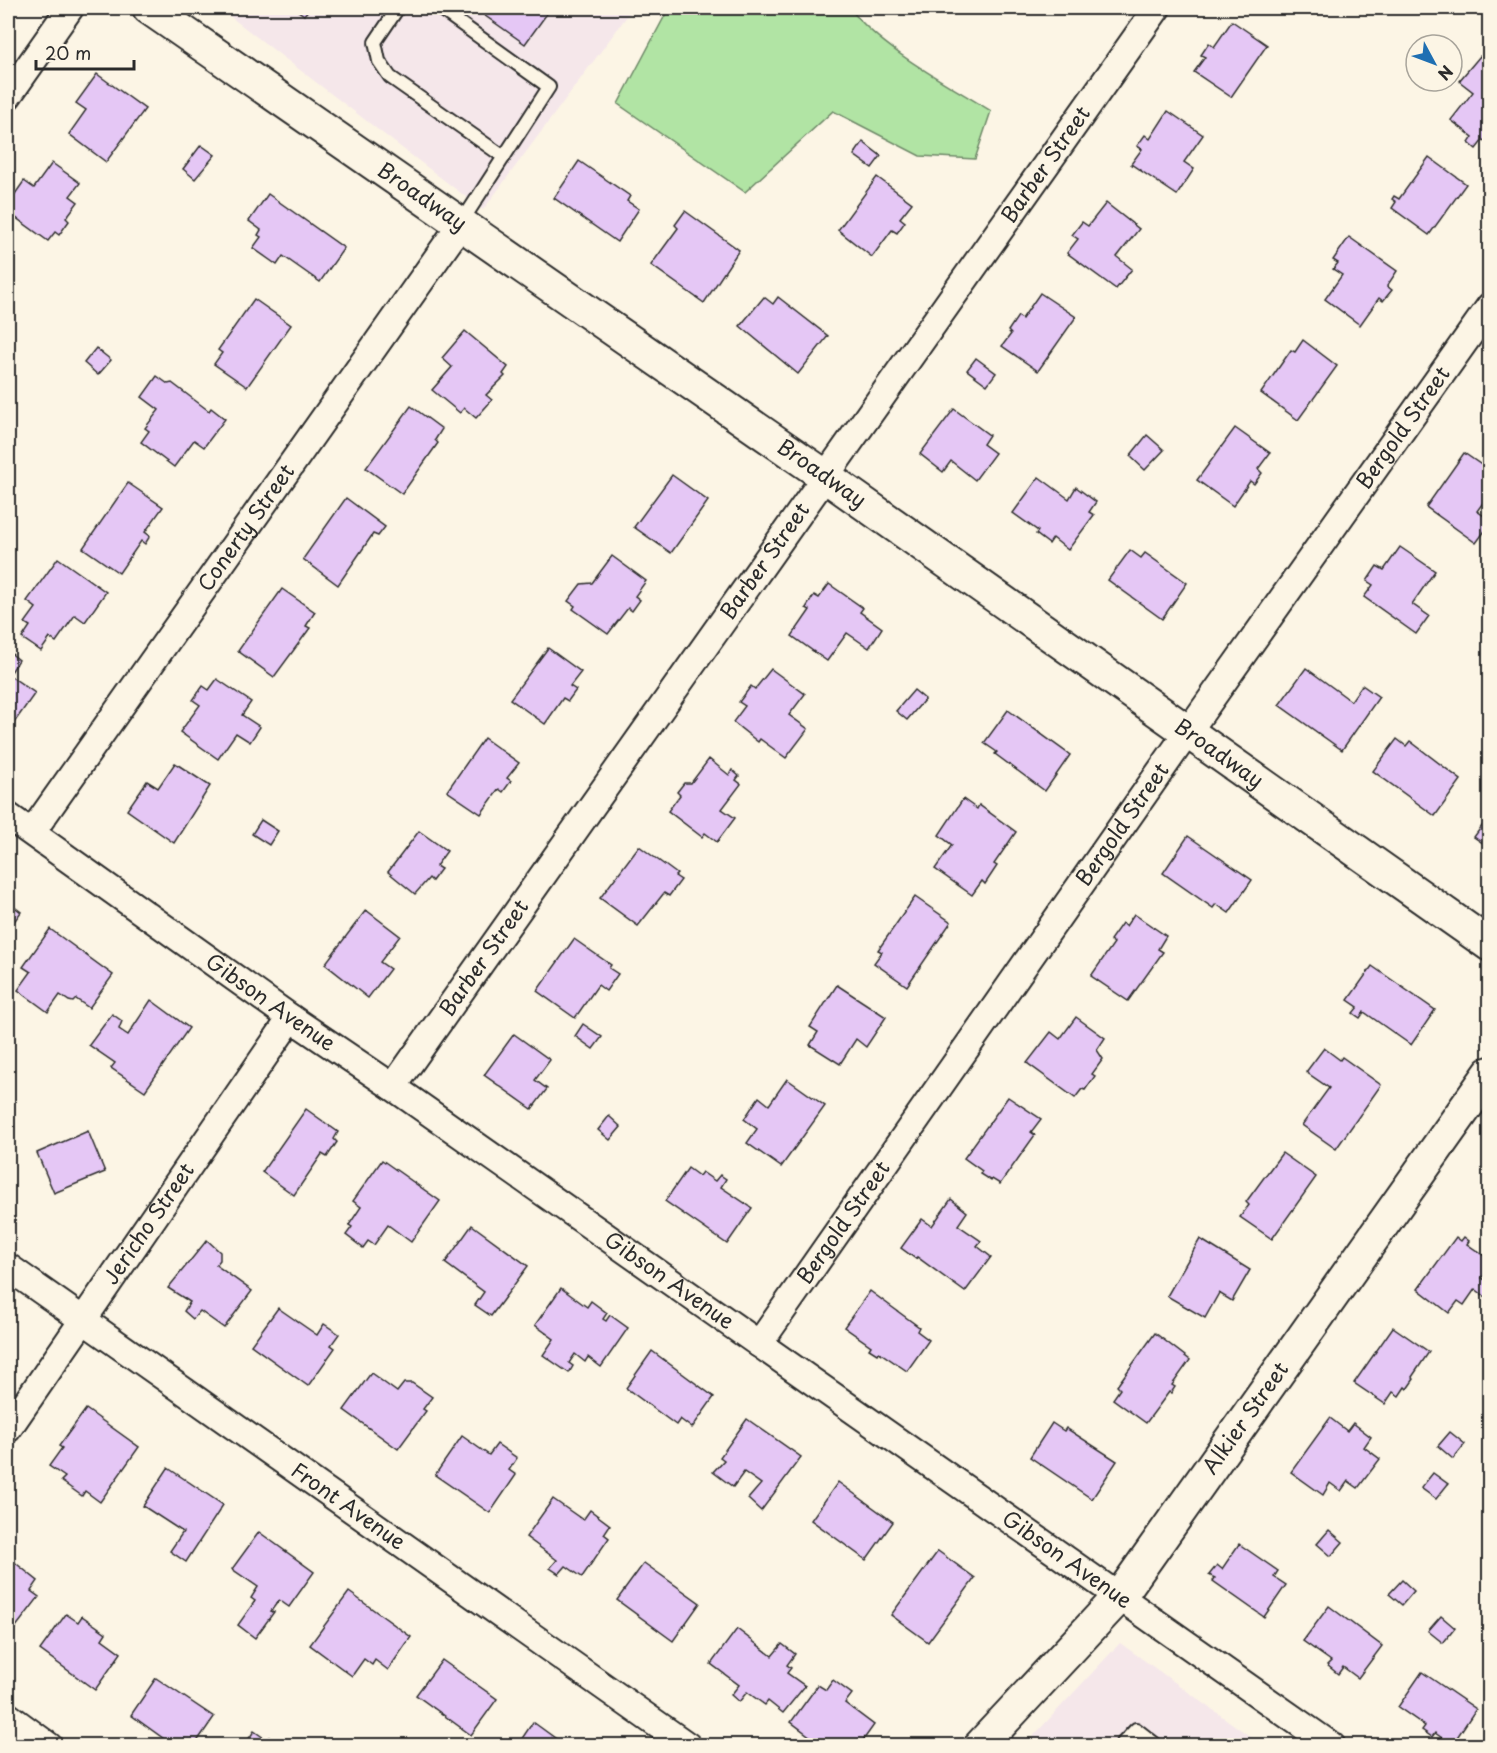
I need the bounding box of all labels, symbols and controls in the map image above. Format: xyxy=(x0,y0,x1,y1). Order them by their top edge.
scale bar xyxy=(36,33,134,71)
north arrow xyxy=(1404,33,1464,93)
text: 20 m xyxy=(45,39,91,66)
text: N xyxy=(1433,61,1459,86)
street label: Barber Street xyxy=(992,99,1097,229)
street label: Broadway xyxy=(372,153,474,238)
street label: Bergold Street xyxy=(1347,359,1457,495)
street label: Broadway xyxy=(771,430,874,515)
street label: Conerty Street xyxy=(189,457,301,597)
street label: Barber Street xyxy=(711,495,816,625)
street label: Broadway xyxy=(1169,709,1271,795)
street label: Bergold Street xyxy=(1067,755,1176,892)
street label: Barber Street xyxy=(430,892,535,1022)
street label: Gibson Avenue xyxy=(200,944,343,1058)
street label: Bergold Street xyxy=(788,1153,897,1290)
street label: Jericho Street xyxy=(94,1155,201,1290)
street label: Gibson Avenue xyxy=(599,1222,742,1336)
street label: Alkier Street xyxy=(1193,1354,1295,1480)
street label: Front Avenue xyxy=(286,1453,413,1556)
street label: Gibson Avenue xyxy=(996,1501,1139,1615)

